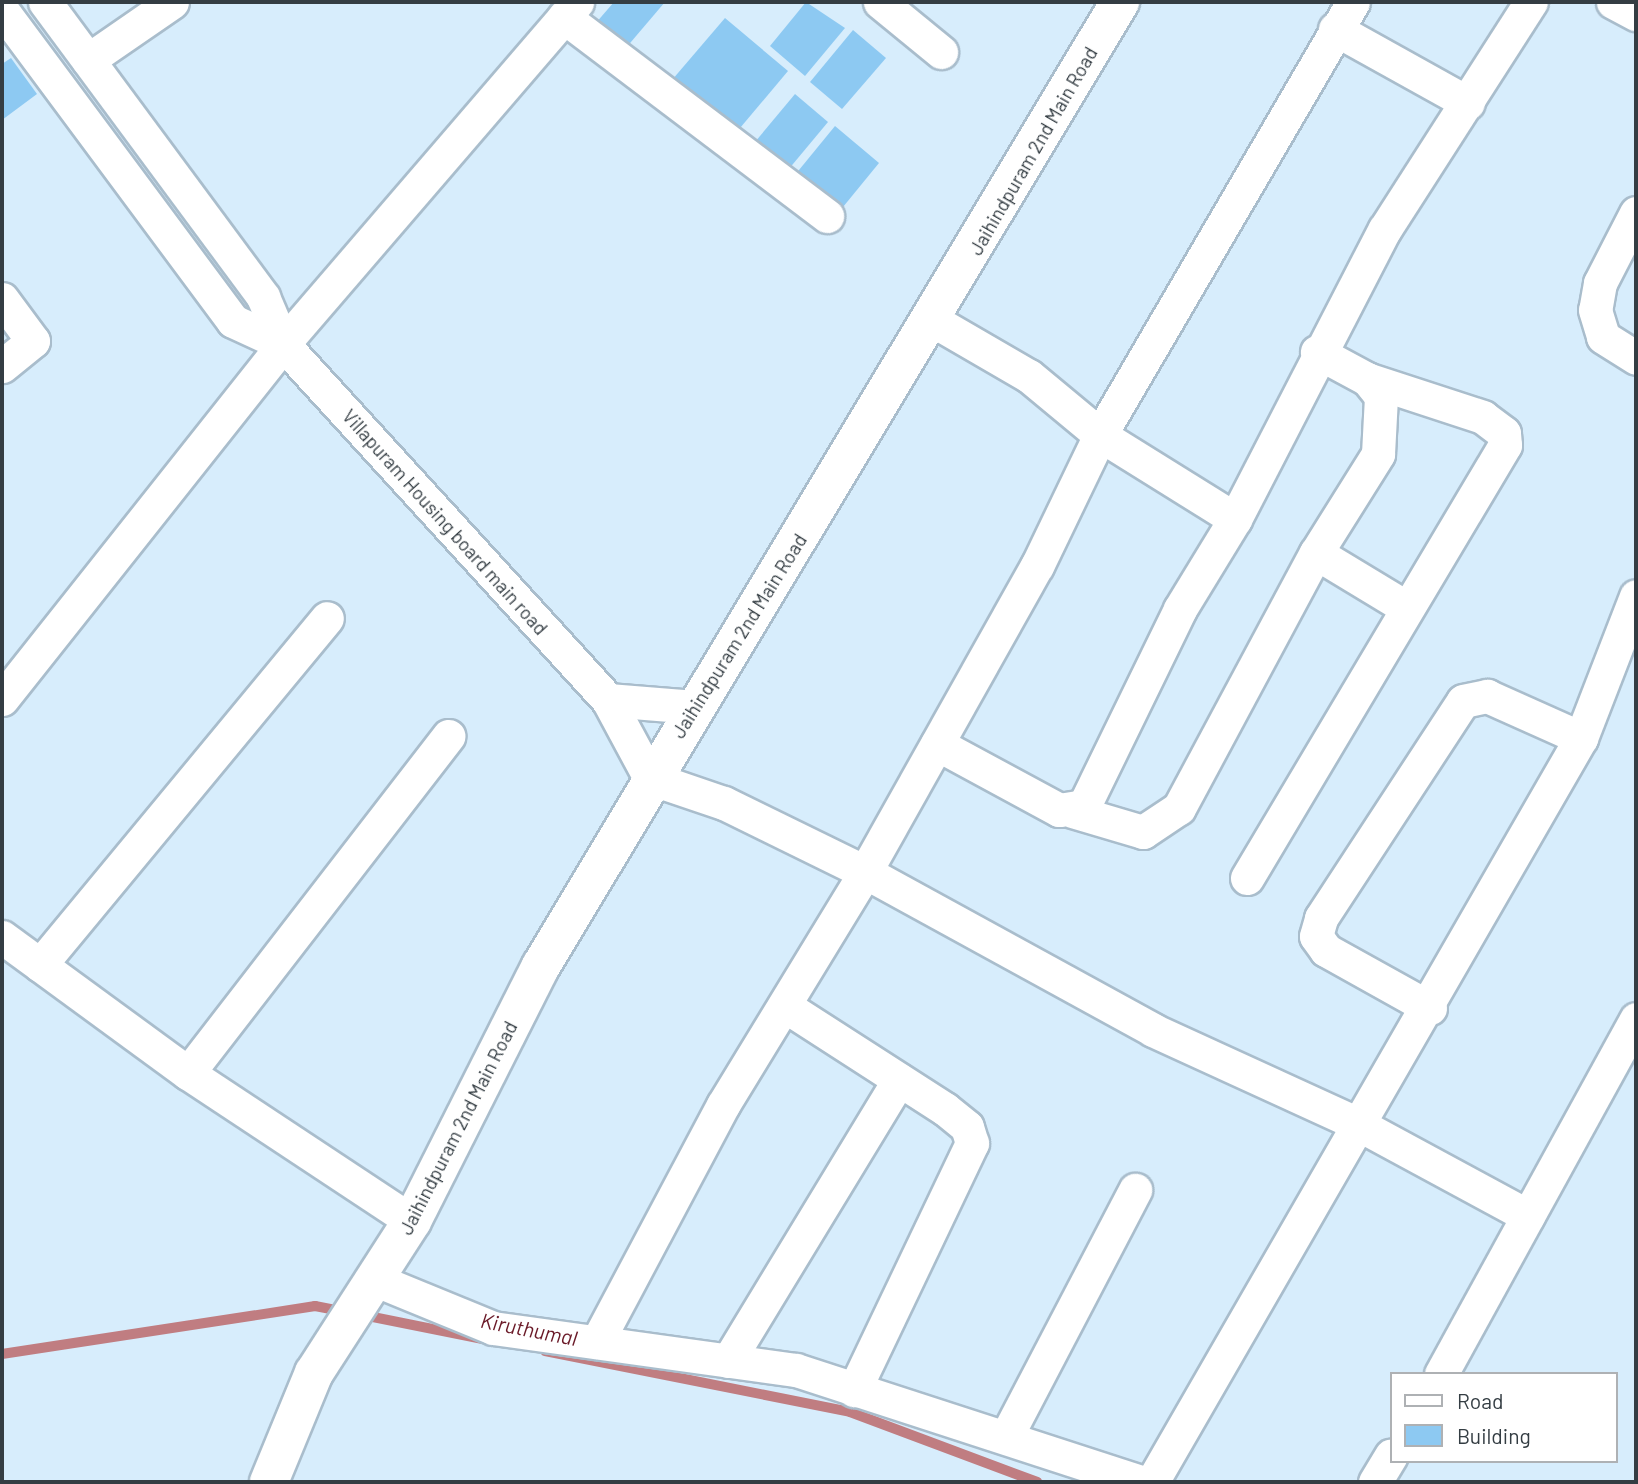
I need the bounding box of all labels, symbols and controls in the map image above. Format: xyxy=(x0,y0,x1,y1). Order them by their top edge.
street label: Jaihindpuram 2nd Main Road xyxy=(964,43,1102,259)
street label: Villapuram Housing board main road xyxy=(338,405,552,639)
street label: Jaihindpuram 2nd Main Road xyxy=(667,530,811,742)
street label: Jaihindpuram 2nd Main Road xyxy=(394,1017,522,1239)
water label: Kiruthumal xyxy=(479,1307,579,1351)
legend xyxy=(1390,1372,1617,1463)
text: Road xyxy=(1457,1388,1503,1413)
text: Building xyxy=(1457,1423,1531,1448)

